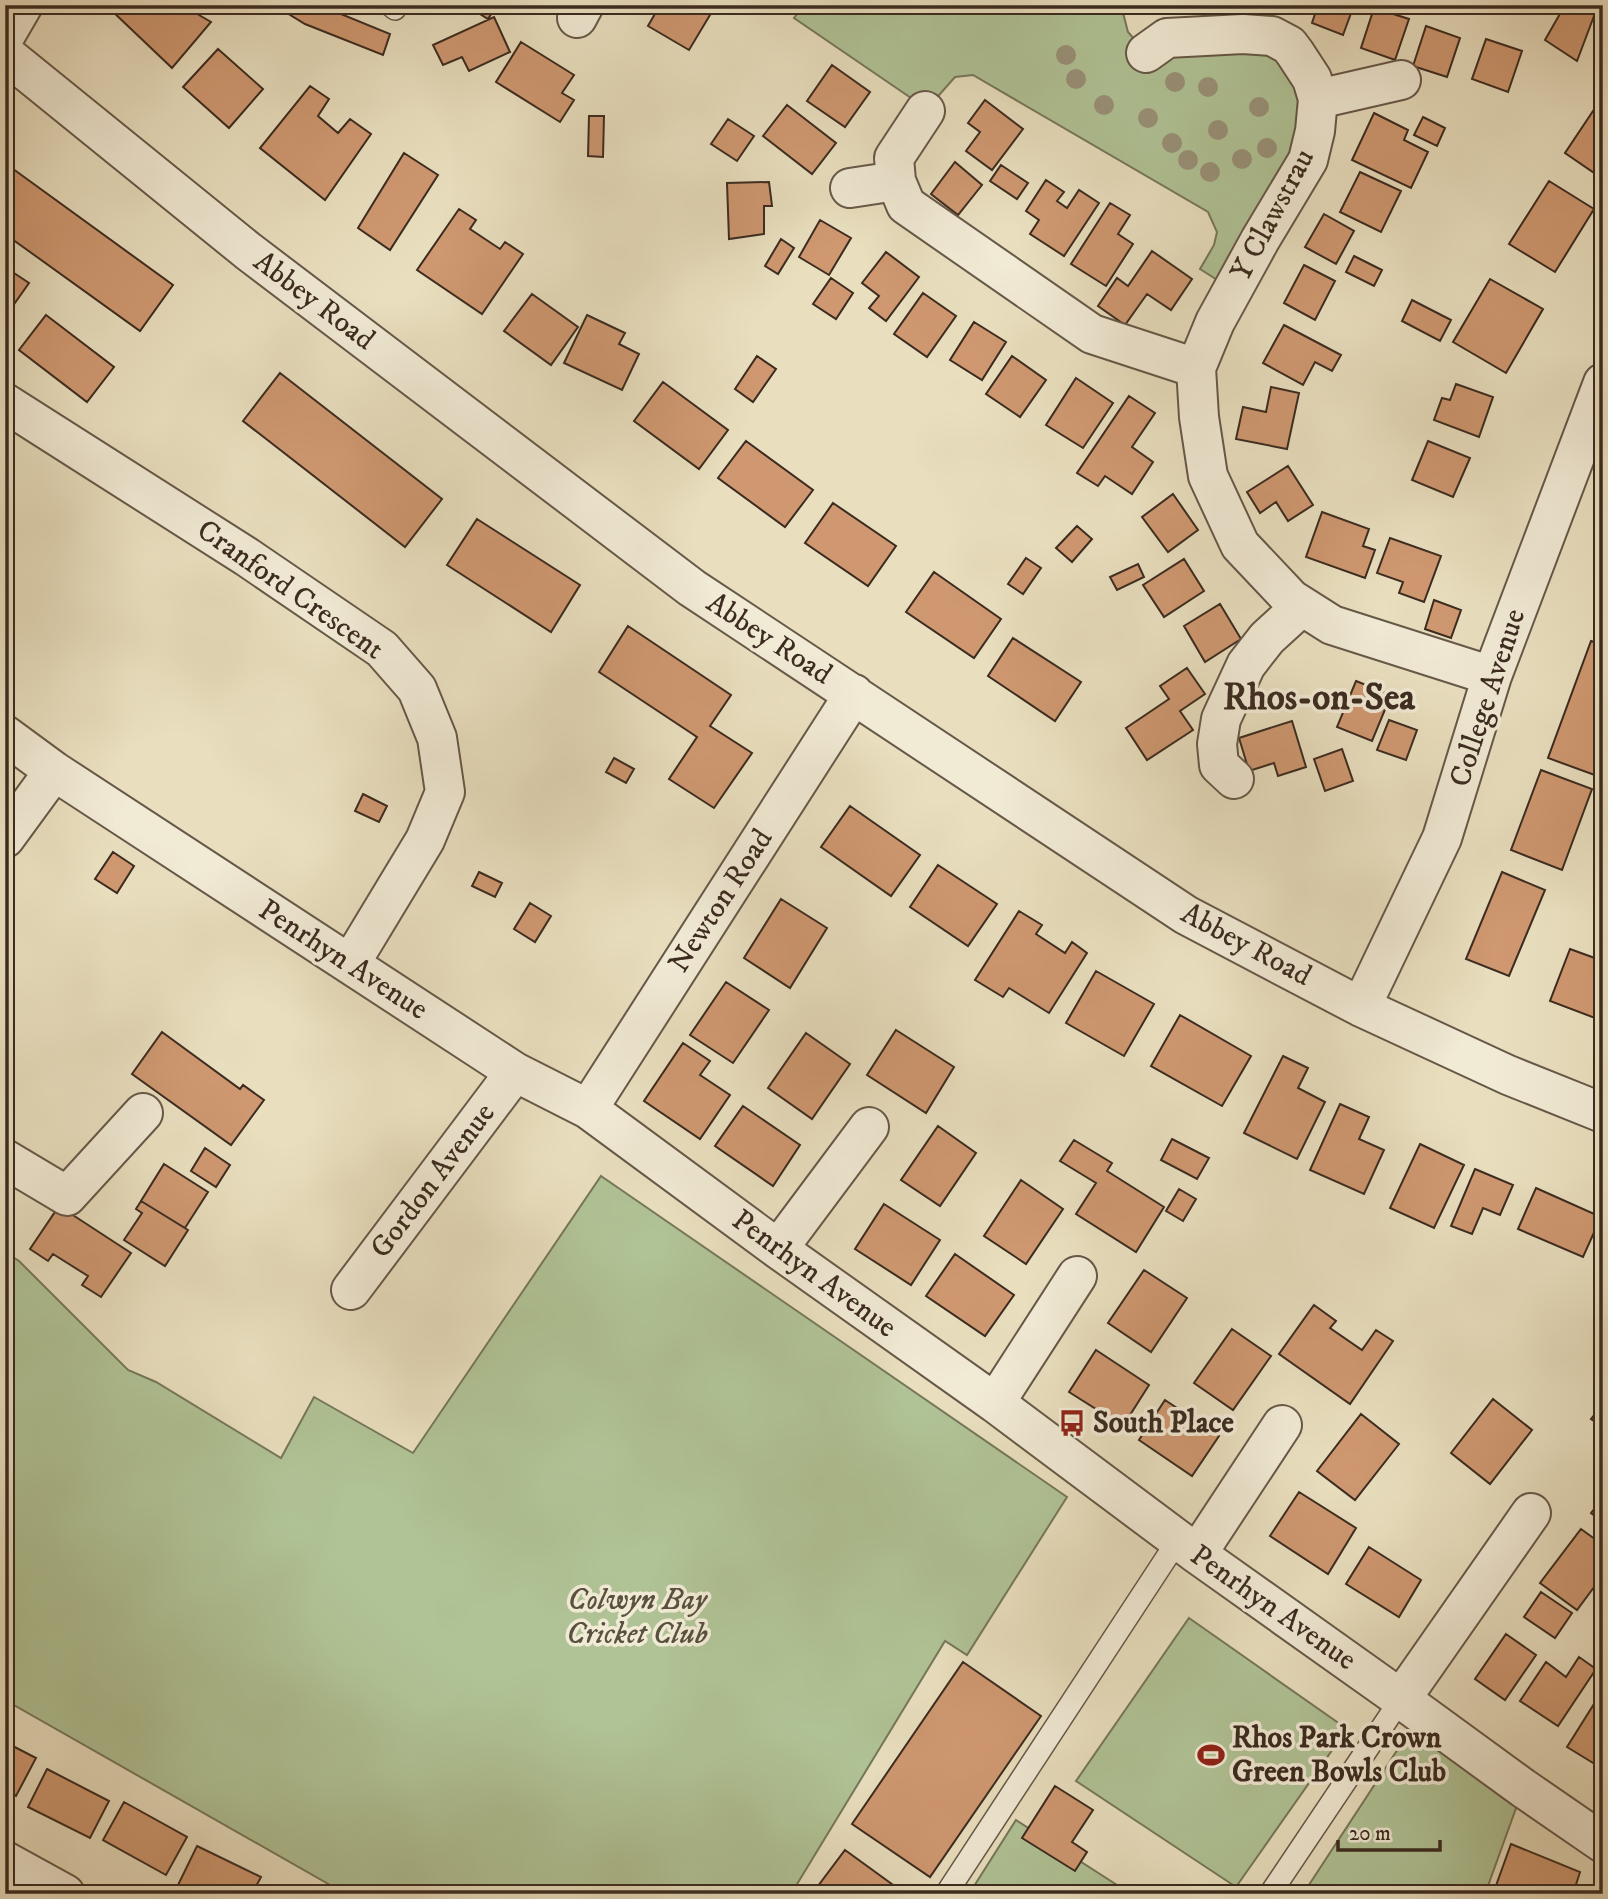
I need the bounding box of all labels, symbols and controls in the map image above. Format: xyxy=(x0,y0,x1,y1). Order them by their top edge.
street label: Y Clawstrau xyxy=(1223,143,1323,287)
street label: Abbey Road xyxy=(246,243,382,359)
street label: Cranford Crescent xyxy=(189,512,391,668)
street label: Abbey Road xyxy=(699,585,839,693)
street label: College Avenue xyxy=(1442,604,1534,792)
district label: Rhos-on-Sea xyxy=(1223,675,1416,722)
street label: Newton Road xyxy=(661,822,781,980)
street label: Penrhyn Avenue xyxy=(251,892,435,1028)
street label: Abbey Road xyxy=(1174,895,1318,995)
street label: Gordon Avenue xyxy=(363,1096,503,1266)
street label: Penrhyn Avenue xyxy=(724,1202,904,1346)
place label: South Place xyxy=(1093,1405,1235,1442)
bus stop icon: South Place xyxy=(1057,1408,1087,1438)
street label: Penrhyn Avenue xyxy=(1183,1537,1363,1679)
park label: Colwyn Bay Cricket Club xyxy=(566,1582,709,1653)
place label: Rhos Park Crown Green Bowls Club xyxy=(1232,1720,1446,1791)
sports icon: Rhos Park Crown Green Bowls Club xyxy=(1196,1740,1226,1770)
scale bar xyxy=(1338,1808,1440,1852)
text: 20 m xyxy=(1349,1821,1391,1847)

